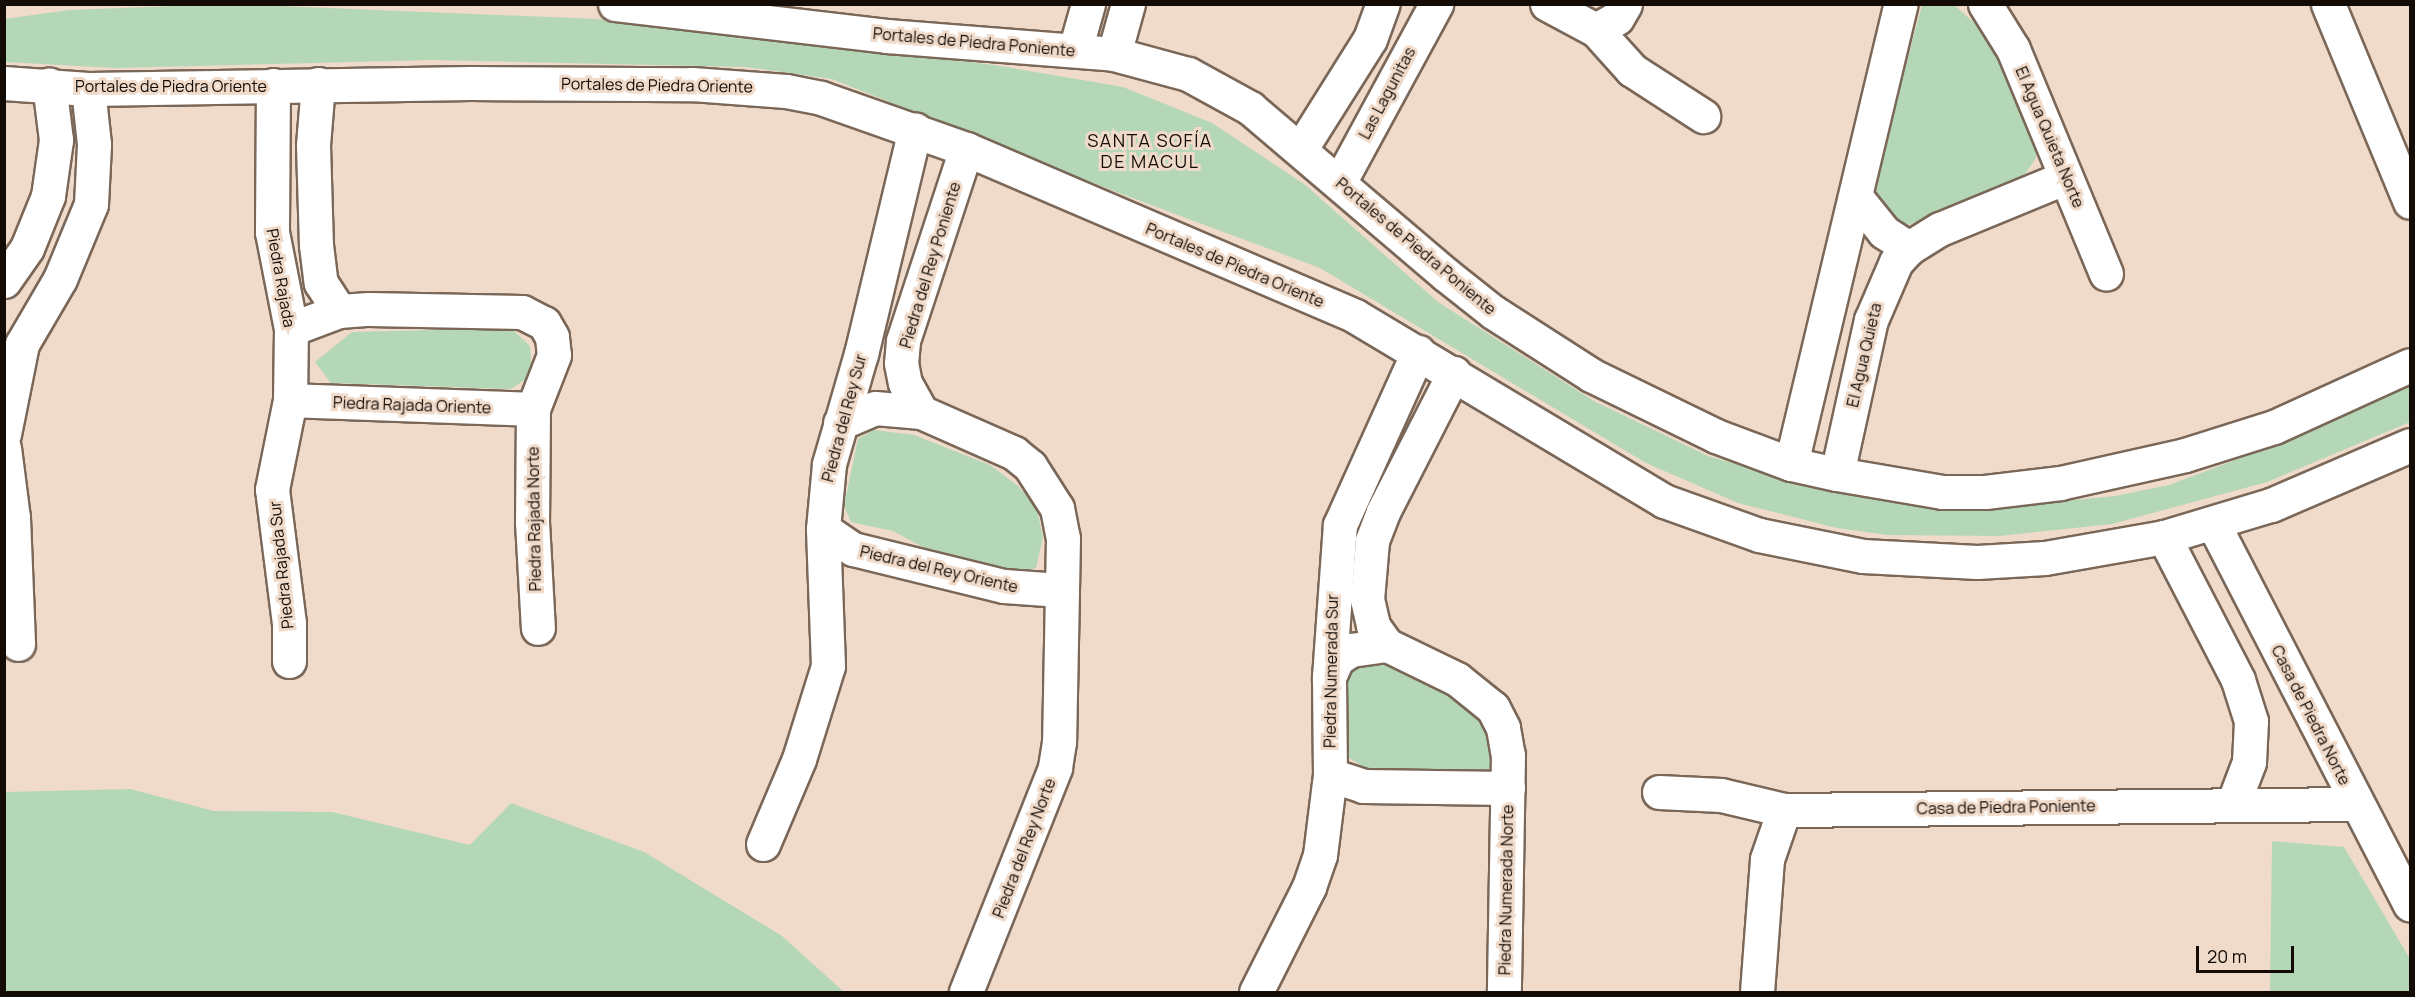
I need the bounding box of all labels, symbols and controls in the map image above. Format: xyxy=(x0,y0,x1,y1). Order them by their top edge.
street label: Portales de Piedra Poniente xyxy=(872,24,1076,60)
street label: Las Lagunitas xyxy=(1355,44,1419,142)
street label: El Agua Quieta Norte xyxy=(2012,64,2088,210)
street label: Portales de Piedra Oriente xyxy=(561,74,753,96)
street label: Portales de Piedra Oriente xyxy=(75,76,267,96)
district label: SANTA SOFÍA DE MACUL xyxy=(1087,130,1213,172)
street label: Portales de Piedra Poniente xyxy=(1332,173,1500,319)
street label: Piedra del Rey Poniente xyxy=(896,180,964,350)
street label: Portales de Piedra Oriente xyxy=(1143,219,1327,311)
street label: Piedra Rajada xyxy=(263,227,299,329)
street label: El Agua Quieta xyxy=(1843,301,1885,409)
street label: Piedra del Rey Sur xyxy=(818,352,870,484)
street label: Piedra Rajada Oriente xyxy=(333,393,491,417)
street label: Piedra Rajada Norte xyxy=(523,446,545,592)
street label: Piedra Rajada Sur xyxy=(265,500,297,630)
street label: Piedra del Rey Oriente xyxy=(858,541,1020,597)
street label: Piedra Numerada Sur xyxy=(1320,594,1342,748)
street label: Casa de Piedra Norte xyxy=(2267,642,2355,788)
street label: Piedra del Rey Norte xyxy=(989,775,1059,921)
street label: Casa de Piedra Poniente xyxy=(1916,796,2096,818)
street label: Piedra Numerada Norte xyxy=(1495,805,1517,975)
scale bar xyxy=(2199,934,2296,972)
text: 20 m xyxy=(2207,944,2247,968)

